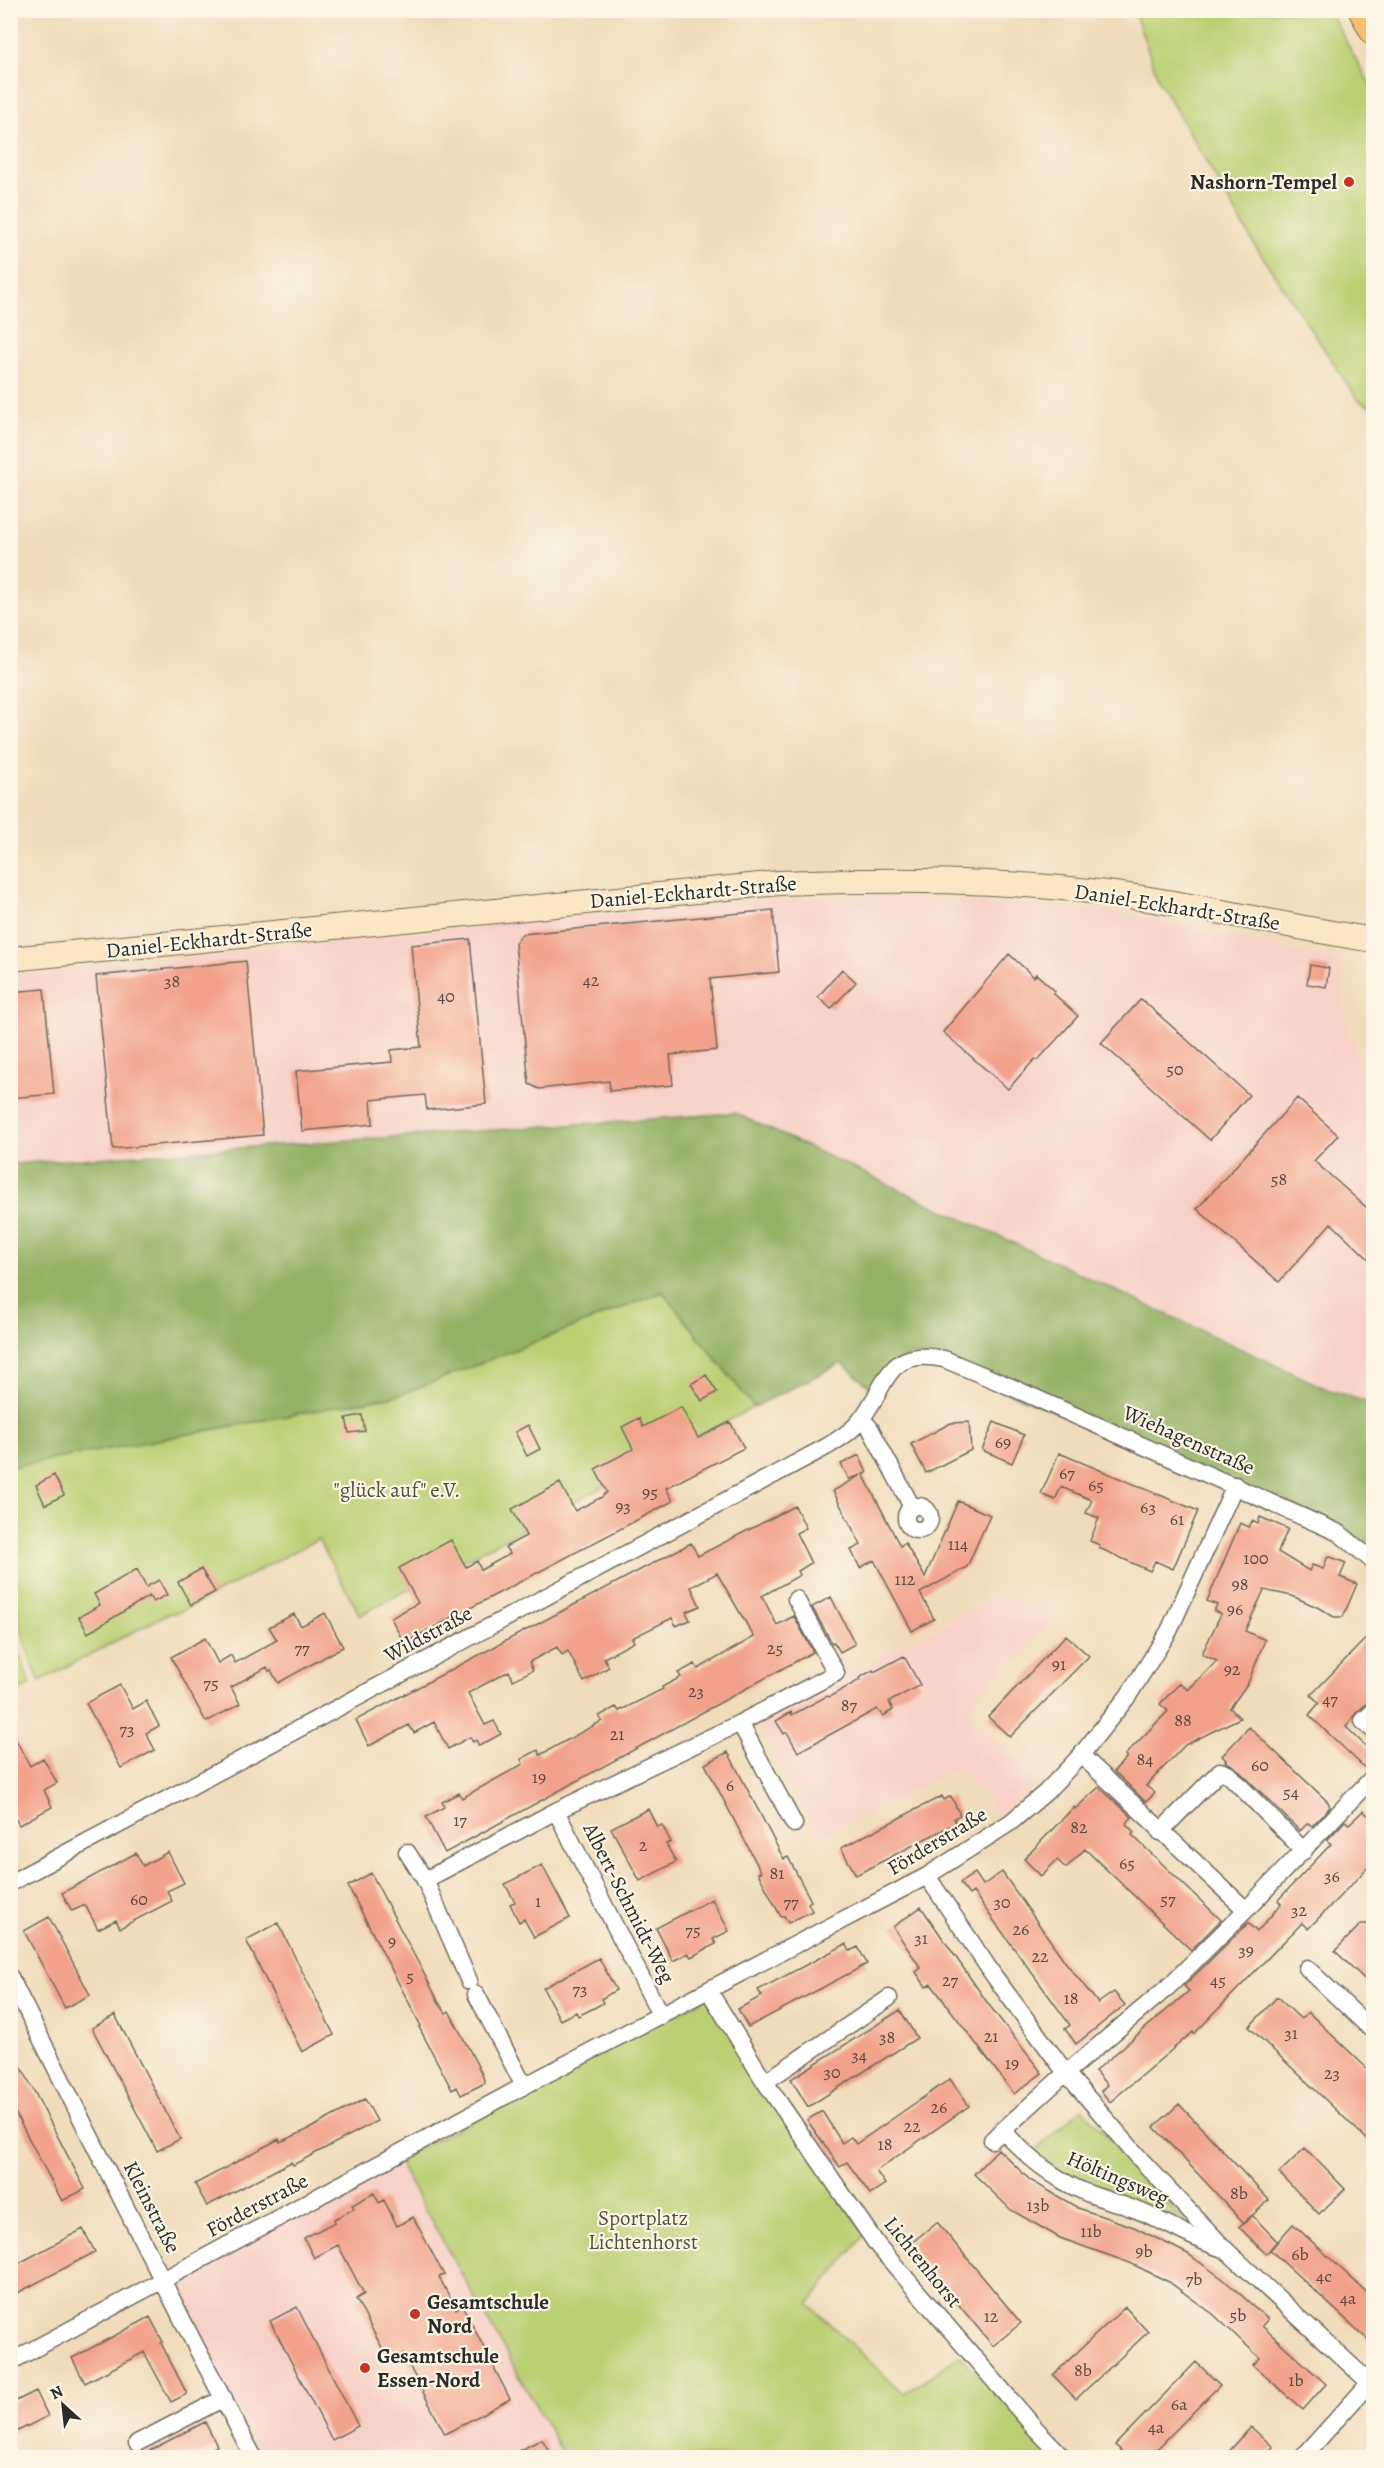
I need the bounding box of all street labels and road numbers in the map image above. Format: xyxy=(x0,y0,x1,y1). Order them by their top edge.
street label: Daniel-Eckhardt-Straße xyxy=(588,869,798,915)
street label: Daniel-Eckhardt-Straße xyxy=(1072,877,1282,937)
street label: Daniel-Eckhardt-Straße xyxy=(104,915,314,965)
street label: Wiehagenstraße xyxy=(1118,1398,1259,1482)
street label: Wildstraße xyxy=(378,1599,477,1669)
street label: Förderstraße xyxy=(882,1800,992,1882)
street label: Albert-Schmidt-Weg xyxy=(576,1817,682,1988)
street label: Höltingsweg xyxy=(1063,2144,1174,2212)
street label: Kleinstraße xyxy=(117,2156,187,2258)
street label: Förderstraße xyxy=(201,2166,313,2244)
street label: Lichtenhorst xyxy=(878,2211,968,2313)

